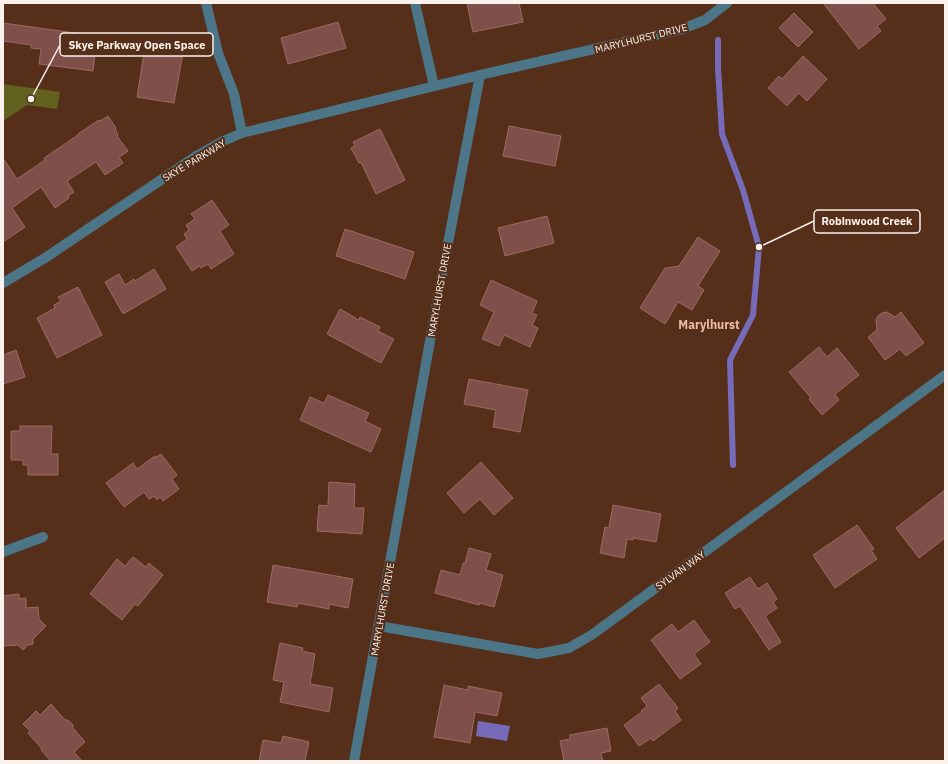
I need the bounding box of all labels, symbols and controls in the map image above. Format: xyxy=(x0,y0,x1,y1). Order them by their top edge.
street label: MARYLHURST DRIVE xyxy=(594,21,689,56)
callout: Skye Parkway Open Space xyxy=(60,33,213,56)
text: Skye Parkway Open Space xyxy=(69,38,206,52)
street label: SKYE PARKWAY xyxy=(160,136,228,184)
callout: Robinwood Creek xyxy=(814,210,920,233)
text: Robinwood Creek xyxy=(822,214,913,228)
street label: MARYLHURST DRIVE xyxy=(425,242,454,338)
district label: Marylhurst xyxy=(678,317,740,332)
street label: SYLVAN WAY xyxy=(653,548,708,593)
street label: MARYLHURST DRIVE xyxy=(368,561,397,657)

